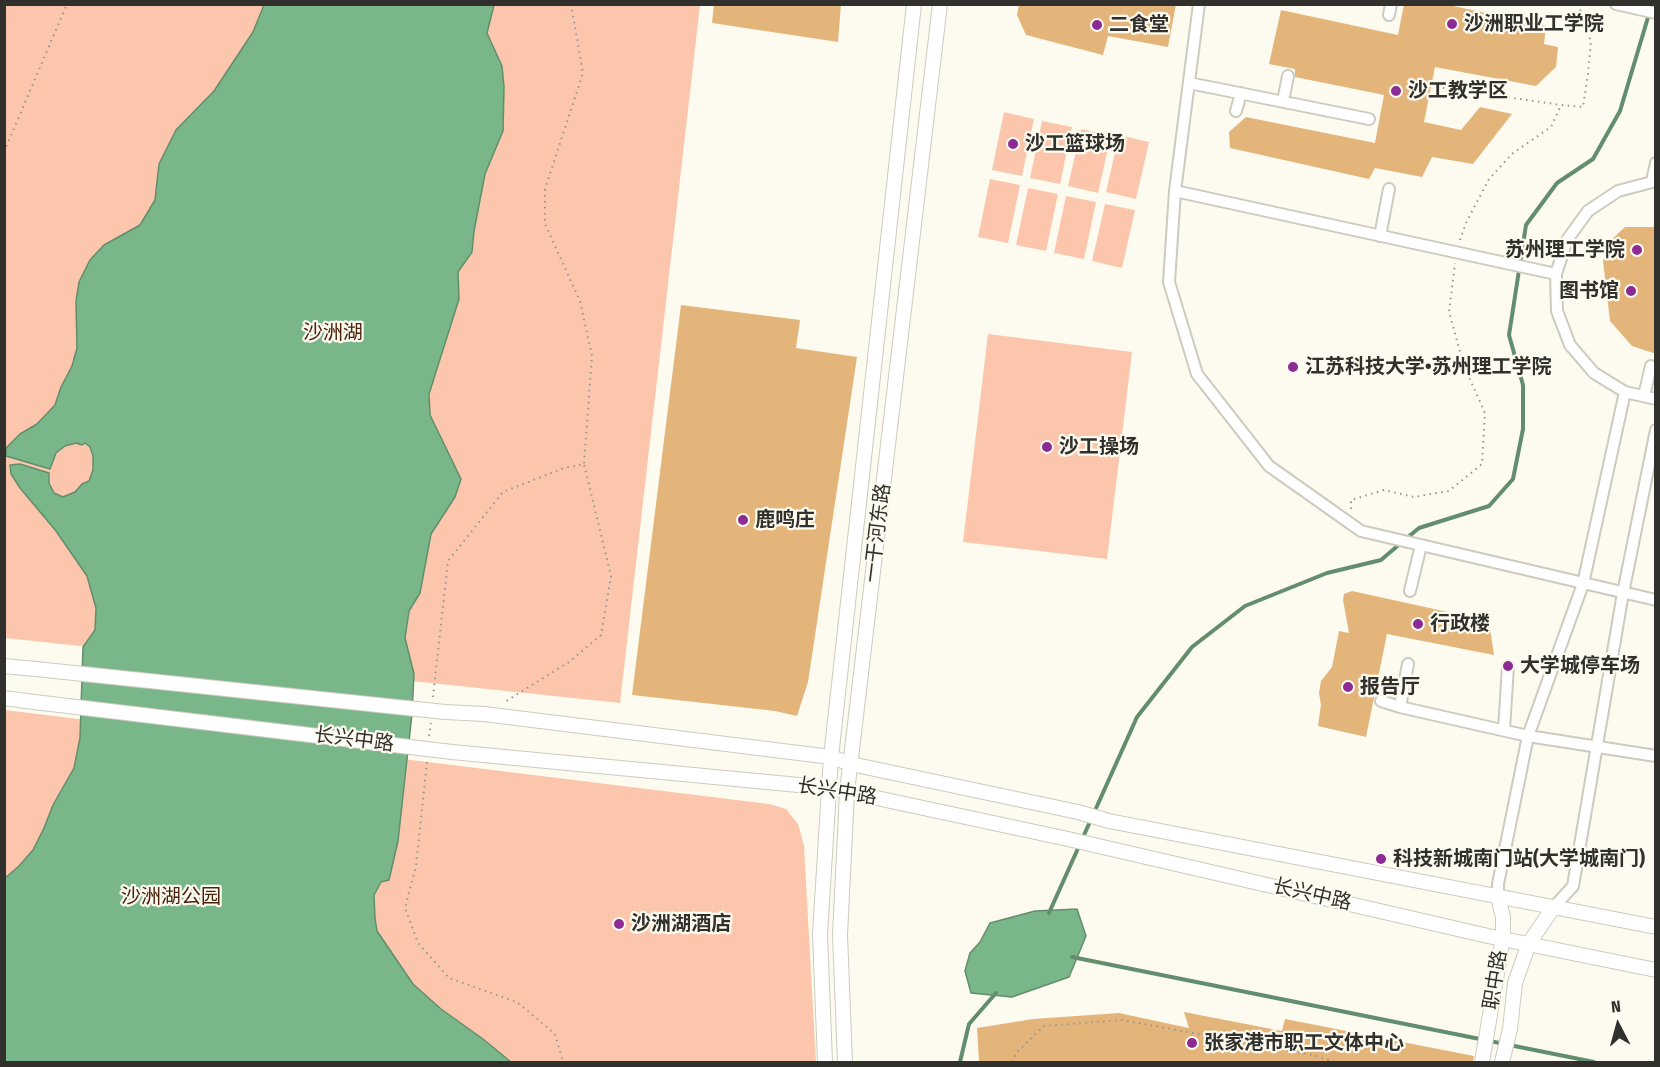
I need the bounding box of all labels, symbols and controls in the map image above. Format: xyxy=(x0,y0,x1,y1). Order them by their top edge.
place label: 沙洲职业工学院 xyxy=(1464,12,1604,36)
place label: 二食堂 xyxy=(1109,13,1169,37)
marker: 沙洲职业工学院 xyxy=(1445,17,1459,31)
marker: 二食堂 xyxy=(1090,18,1104,32)
place label: 沙工教学区 xyxy=(1408,79,1508,103)
marker: 沙工教学区 xyxy=(1389,84,1403,98)
place label: 沙工篮球场 xyxy=(1025,132,1125,156)
marker: 沙工篮球场 xyxy=(1006,137,1020,151)
place label: 苏州理工学院 xyxy=(1505,238,1625,262)
marker: 苏州理工学院 xyxy=(1630,243,1644,257)
place label: 图书馆 xyxy=(1559,279,1619,303)
marker: 图书馆 xyxy=(1624,284,1638,298)
park label: 沙洲湖 xyxy=(303,321,363,345)
place label: 江苏科技大学•苏州理工学院 xyxy=(1305,355,1552,379)
marker: 江苏科技大学•苏州理工学院 xyxy=(1286,360,1300,374)
place label: 沙工操场 xyxy=(1059,435,1139,459)
marker: 沙工操场 xyxy=(1040,440,1054,454)
street label: 一干河东路 xyxy=(860,482,896,584)
place label: 鹿鸣庄 xyxy=(755,508,815,532)
marker: 鹿鸣庄 xyxy=(736,513,750,527)
place label: 行政楼 xyxy=(1430,612,1490,636)
marker: 行政楼 xyxy=(1411,617,1425,631)
place label: 大学城停车场 xyxy=(1520,654,1640,678)
marker: 大学城停车场 xyxy=(1501,659,1515,673)
place label: 报告厅 xyxy=(1360,675,1420,699)
marker: 报告厅 xyxy=(1341,680,1355,694)
street label: 长兴中路 xyxy=(313,723,395,757)
street label: 长兴中路 xyxy=(796,774,878,810)
place label: 科技新城南门站(大学城南门) xyxy=(1393,847,1645,871)
marker: 科技新城南门站(大学城南门) xyxy=(1374,852,1388,866)
street label: 长兴中路 xyxy=(1270,874,1354,916)
park label: 沙洲湖公园 xyxy=(121,885,221,909)
place label: 沙洲湖酒店 xyxy=(631,912,731,936)
marker: 沙洲湖酒店 xyxy=(612,917,626,931)
street label: 职中路 xyxy=(1479,948,1513,1012)
north arrow xyxy=(1588,995,1648,1055)
text: N xyxy=(1610,997,1622,1017)
place label: 张家港市职工文体中心 xyxy=(1204,1031,1404,1055)
marker: 张家港市职工文体中心 xyxy=(1185,1036,1199,1050)

